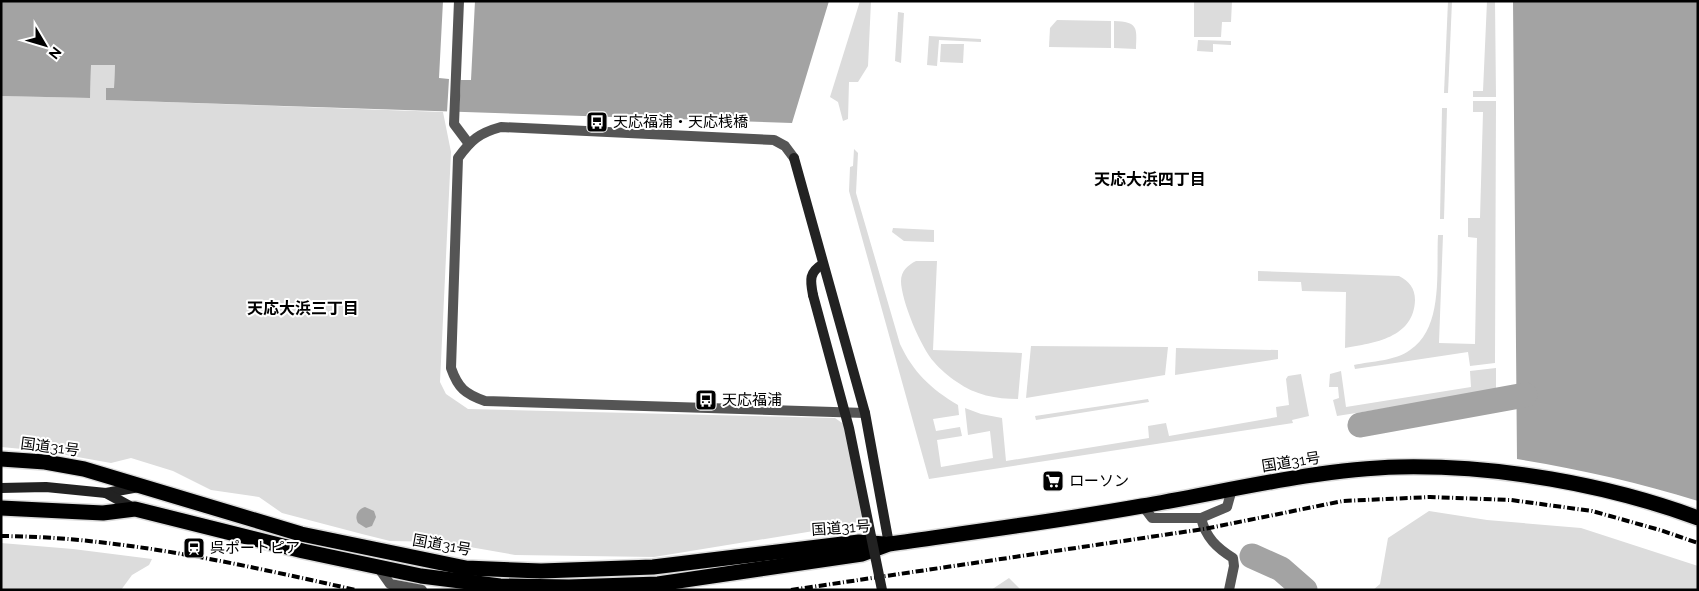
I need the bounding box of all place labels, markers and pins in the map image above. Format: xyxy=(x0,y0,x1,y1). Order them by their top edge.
bus stop icon: 天応福浦・天応桟橋 xyxy=(585,110,609,134)
place label: 天応福浦・天応桟橋 xyxy=(613,113,748,131)
bus stop icon: 天応福浦 xyxy=(694,388,718,412)
place label: 天応福浦 xyxy=(722,391,782,409)
supermarket icon: ローソン xyxy=(1041,469,1065,493)
place label: ローソン xyxy=(1069,472,1129,490)
station icon: 呉ポートピア xyxy=(182,536,206,560)
place label: 呉ポートピア xyxy=(210,539,300,557)

